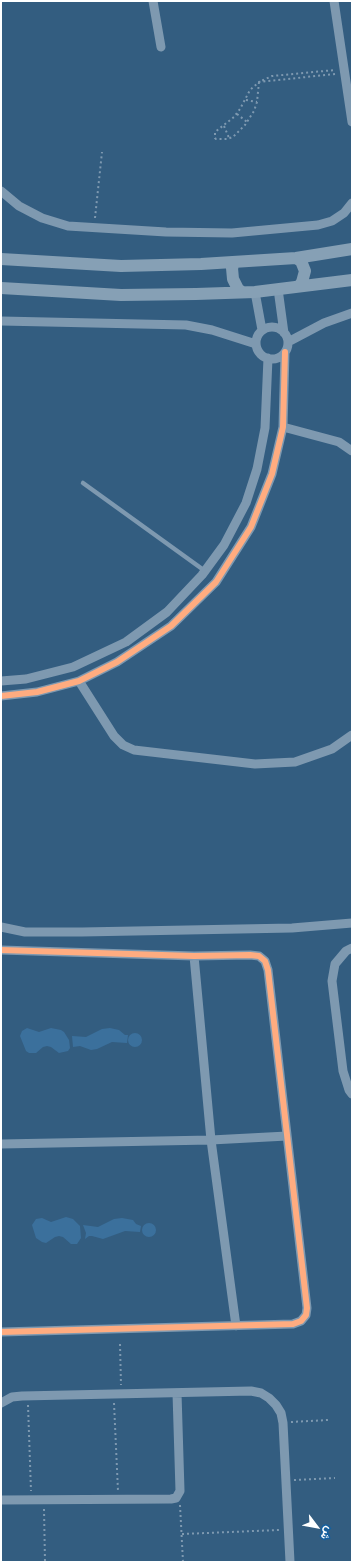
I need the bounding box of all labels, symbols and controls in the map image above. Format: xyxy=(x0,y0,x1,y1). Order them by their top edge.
north arrow xyxy=(297,1507,337,1547)
text: ش xyxy=(318,1524,337,1543)

